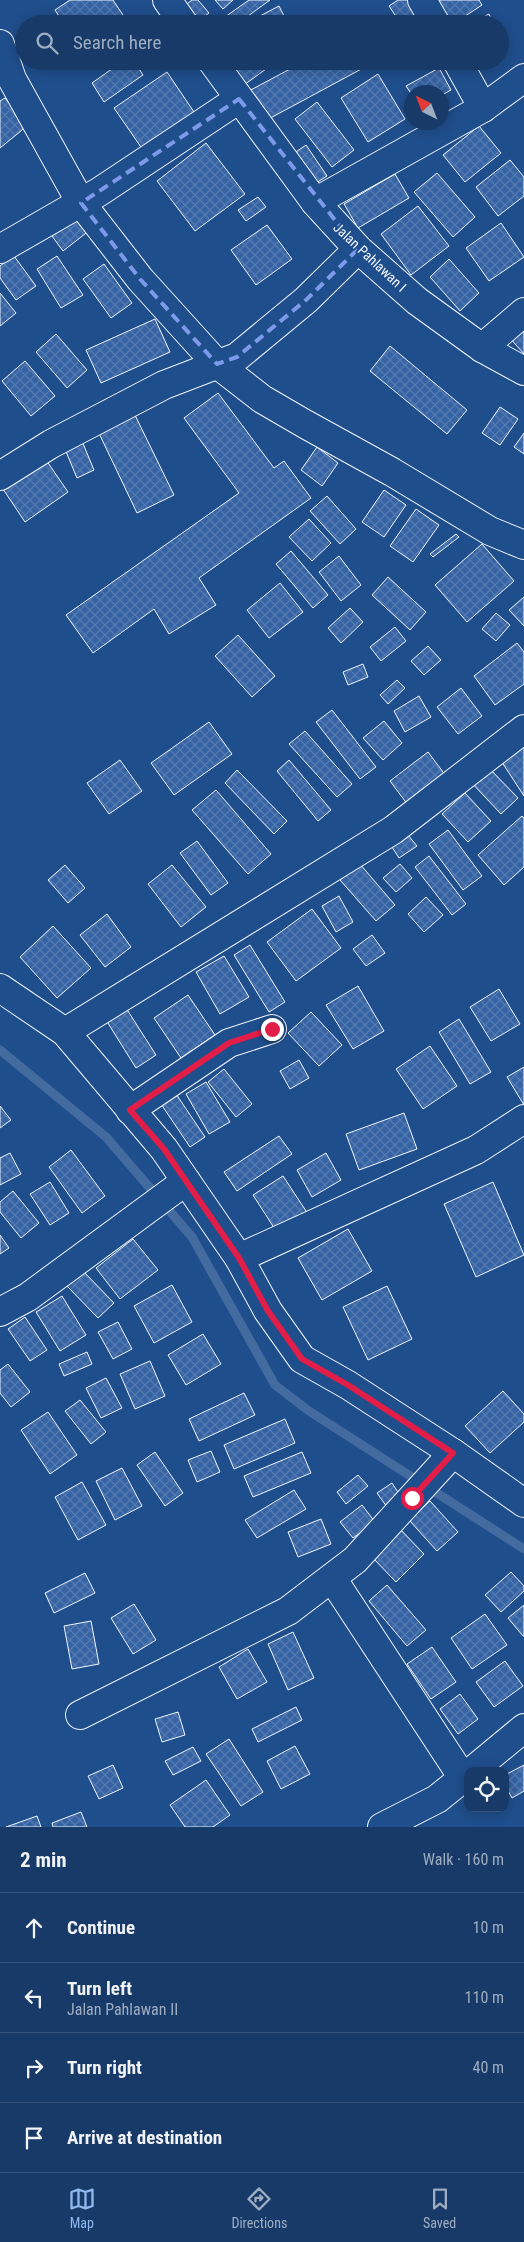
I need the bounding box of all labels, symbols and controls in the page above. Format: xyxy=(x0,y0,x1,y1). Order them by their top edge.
search box xyxy=(15,15,509,70)
icon: search xyxy=(33,29,61,57)
text: Search here xyxy=(73,31,161,54)
north arrow xyxy=(404,85,449,130)
street label: Jalan Pahlawan I xyxy=(330,219,410,295)
route end xyxy=(261,1018,284,1041)
route start xyxy=(401,1487,424,1510)
map controls xyxy=(464,1767,509,1812)
button: locate xyxy=(464,1767,509,1812)
text: 2 min xyxy=(20,1848,67,1872)
text: Walk · 160 m xyxy=(423,1850,504,1869)
icon: ahead xyxy=(20,1914,48,1942)
text: Continue xyxy=(67,1916,135,1939)
text: 10 m xyxy=(472,1918,504,1937)
text: Turn left xyxy=(67,1977,132,2000)
icon: left xyxy=(20,1984,48,2012)
text: 110 m xyxy=(465,1988,504,2007)
text: Jalan Pahlawan II xyxy=(67,2000,178,2019)
icon: right xyxy=(20,2054,48,2082)
text: Turn right xyxy=(67,2056,142,2079)
text: 40 m xyxy=(472,2058,504,2077)
icon: arrive xyxy=(20,2124,48,2152)
text: Arrive at destination xyxy=(67,2126,222,2149)
tab: Map xyxy=(68,2185,96,2231)
tab: Directions xyxy=(231,2185,287,2231)
tab: Saved xyxy=(423,2185,456,2231)

